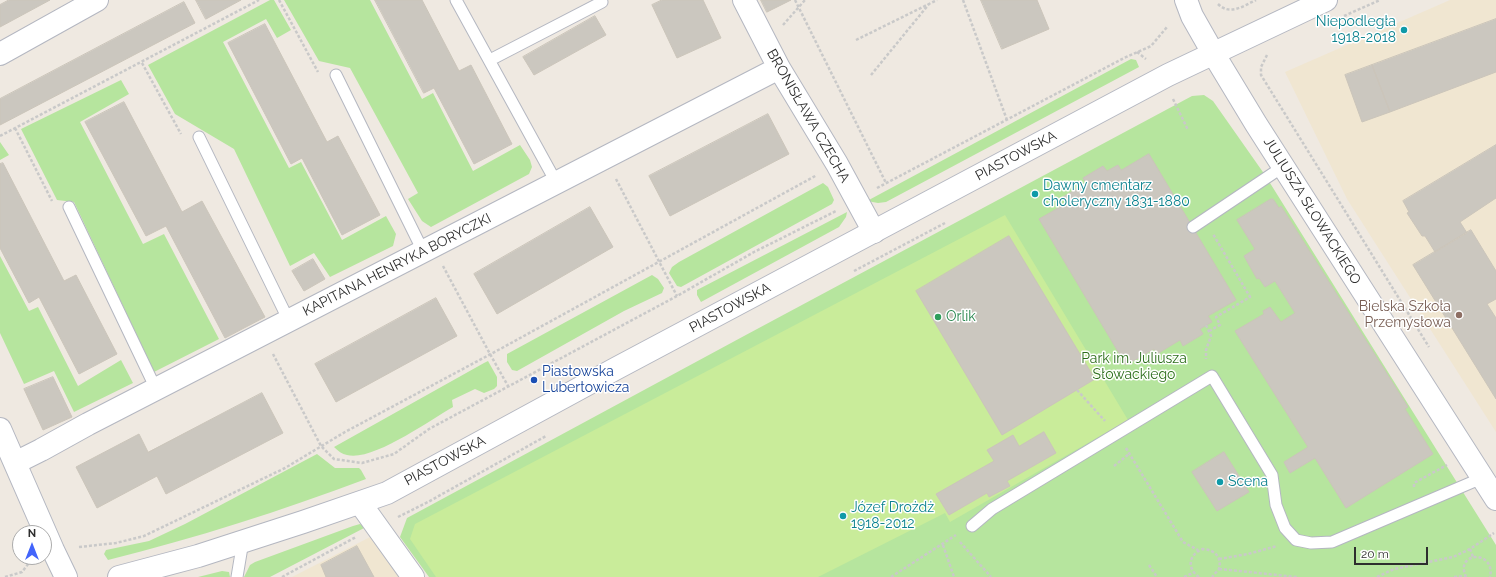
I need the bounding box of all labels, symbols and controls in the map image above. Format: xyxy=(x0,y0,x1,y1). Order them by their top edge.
place label: Niepodległa 1918-2018 xyxy=(1316,14,1396,46)
marker: Niepodległa 1918-2018 xyxy=(1399,25,1409,35)
street label: BRONISŁAWA CZECHA xyxy=(763,46,853,186)
street label: PIASTOWSKA xyxy=(972,128,1060,184)
street label: JULIUSZA SŁOWACKIEGO xyxy=(1260,134,1364,288)
place label: Dawny cmentarz choleryczny 1831-1880 xyxy=(1043,178,1190,210)
marker: Dawny cmentarz choleryczny 1831-1880 xyxy=(1030,189,1040,199)
street label: KAPITANA HENRYKA BORYCZKI xyxy=(300,210,494,320)
street label: PIASTOWSKA xyxy=(686,280,774,336)
place label: Bielska Szkoła Przemysłowa xyxy=(1359,299,1451,332)
place label: Orlik xyxy=(946,309,976,325)
marker: Bielska Szkoła Przemysłowa xyxy=(1454,310,1464,320)
marker: Orlik xyxy=(933,312,943,322)
park label: Park im. Juliusza Słowackiego xyxy=(1081,351,1187,384)
place label: Piastowska Lubertowicza xyxy=(542,364,630,396)
marker: Piastowska Lubertowicza xyxy=(529,375,539,385)
street label: PIASTOWSKA xyxy=(401,433,489,489)
place label: Scena xyxy=(1228,474,1268,490)
marker: Scena xyxy=(1215,477,1225,487)
place label: Józef Drożdż 1918-2012 xyxy=(851,500,934,532)
marker: Józef Drożdż 1918-2012 xyxy=(838,511,848,521)
north arrow xyxy=(12,525,52,565)
text: N xyxy=(28,527,36,540)
scale bar xyxy=(1356,539,1430,565)
text: 20 m xyxy=(1361,547,1389,561)

